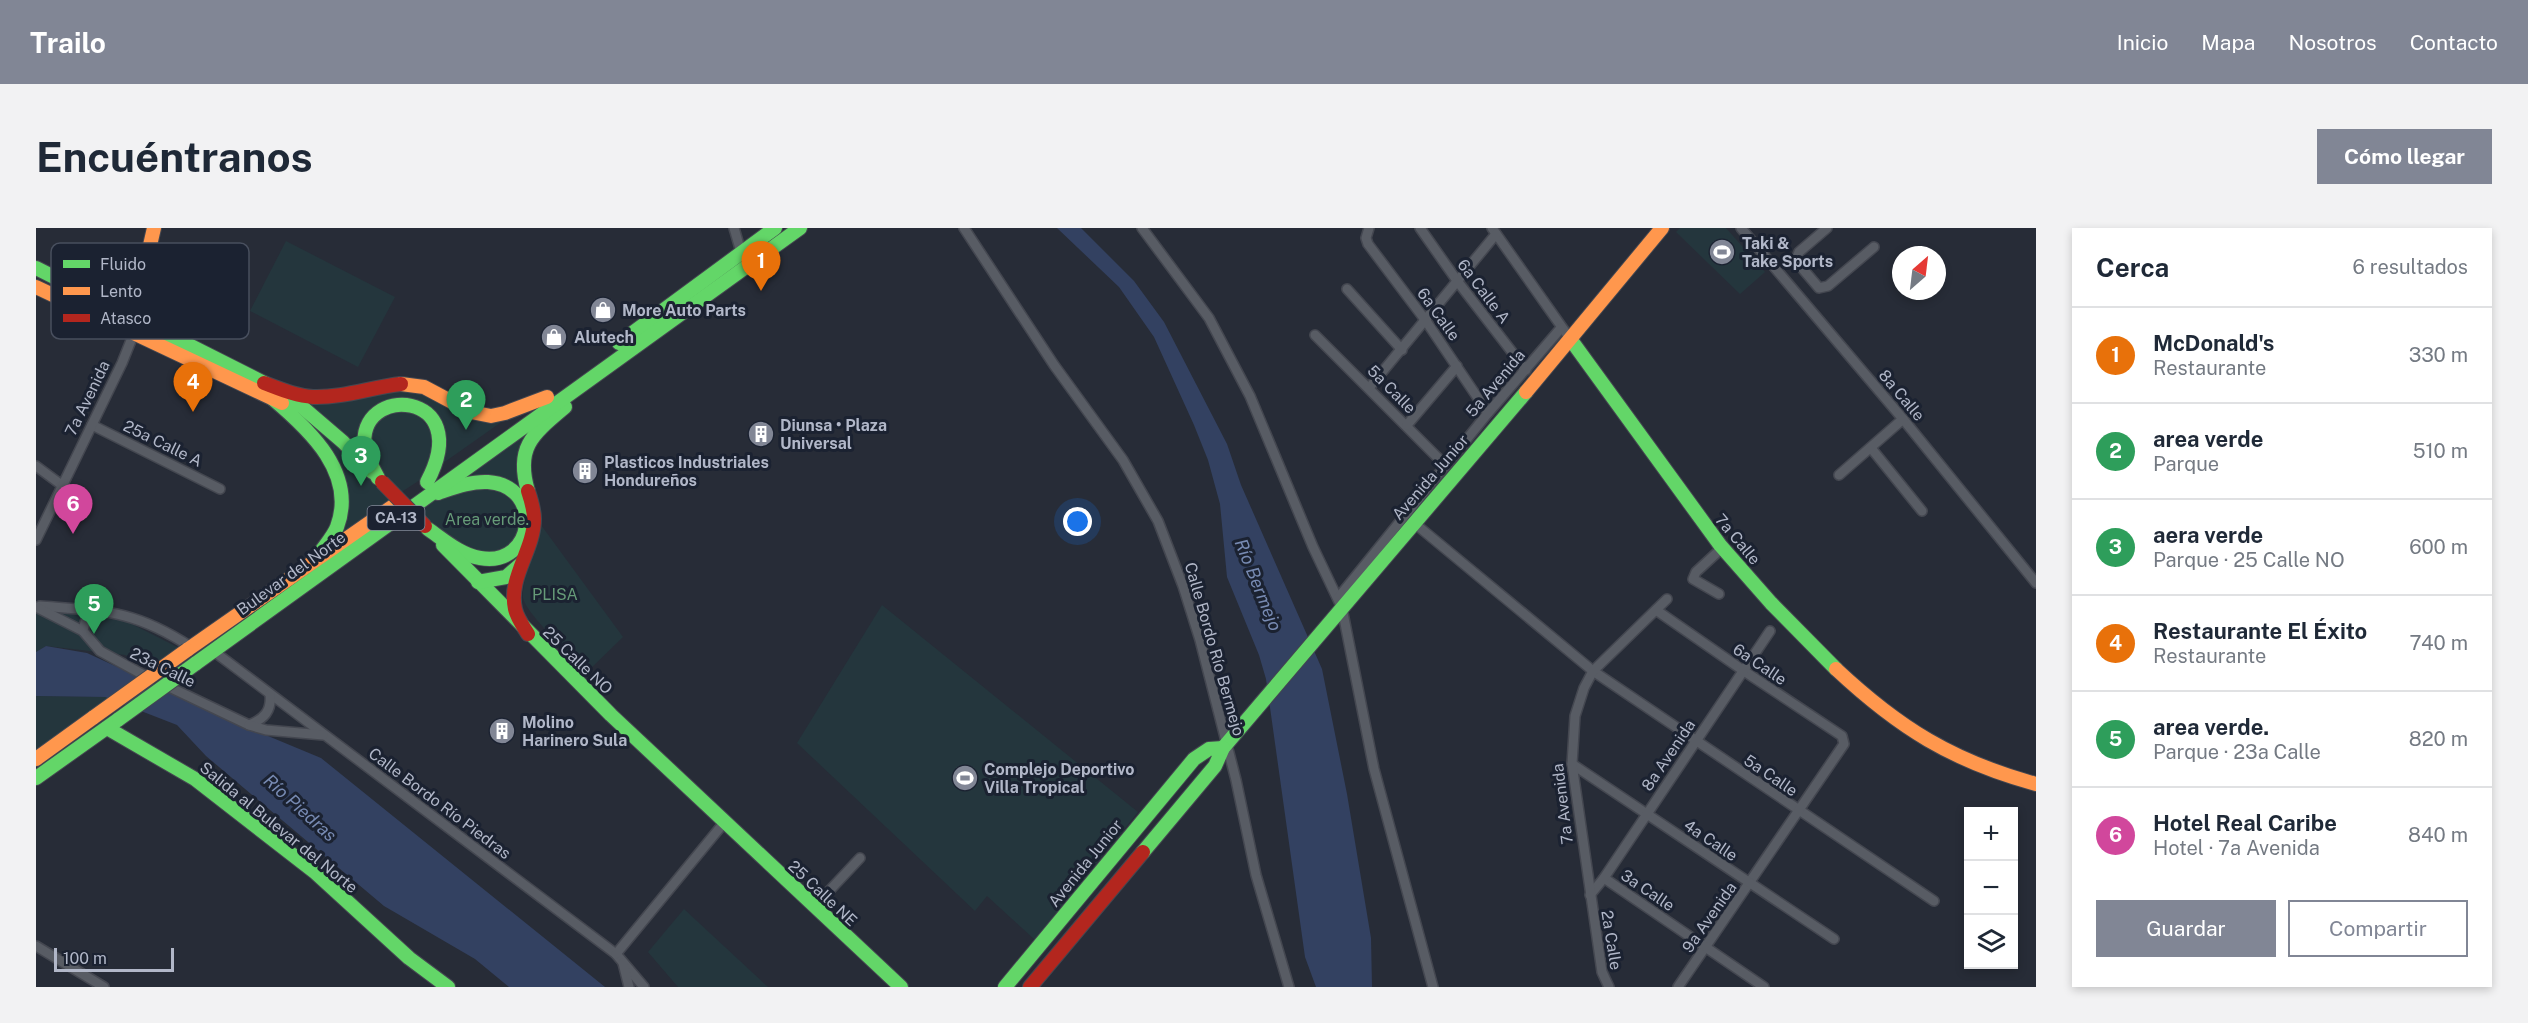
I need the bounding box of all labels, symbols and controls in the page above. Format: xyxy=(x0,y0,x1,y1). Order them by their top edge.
text: Trailo xyxy=(30,26,106,59)
text: Inicio xyxy=(2117,30,2168,55)
text: Mapa xyxy=(2201,30,2255,55)
text: Nosotros xyxy=(2288,30,2377,55)
text: Contacto xyxy=(2410,30,2498,55)
button: Cómo llegar xyxy=(2317,129,2492,184)
text: Encuéntranos xyxy=(36,132,313,181)
place label: Taki & Take Sports xyxy=(1742,234,1833,271)
sports icon: Taki & Take Sports xyxy=(1707,237,1737,267)
pin: 1 xyxy=(742,242,780,291)
legend xyxy=(51,243,249,339)
north arrow xyxy=(1892,246,1946,300)
text: Cerca xyxy=(2096,252,2169,283)
text: Fluido xyxy=(100,255,146,274)
street label: 6a Calle A xyxy=(1453,255,1514,327)
text: 6 resultados xyxy=(2353,255,2468,279)
text: Lento xyxy=(100,282,142,301)
street label: 6a Calle xyxy=(1413,284,1464,344)
shop icon: More Auto Parts xyxy=(588,295,618,325)
place label: More Auto Parts xyxy=(622,301,746,320)
text: Atasco xyxy=(100,309,151,328)
shop icon: Alutech xyxy=(539,322,569,352)
place label: Alutech xyxy=(574,328,634,347)
text: McDonald's xyxy=(2153,330,2274,356)
text: 1 xyxy=(2111,343,2120,367)
text: 330 m xyxy=(2409,343,2468,367)
street label: 5a Avenida xyxy=(1462,346,1529,421)
text: Restaurante xyxy=(2153,356,2266,380)
street label: 7a Avenida xyxy=(61,358,114,439)
street label: 5a Calle xyxy=(1363,361,1420,418)
pin: 4 xyxy=(174,362,212,412)
street label: 8a Calle xyxy=(1875,366,1928,425)
pin: 2 xyxy=(446,380,486,430)
street label: 25a Calle A xyxy=(120,416,205,471)
place label: Diunsa • Plaza Universal xyxy=(780,416,887,453)
building icon: Diunsa • Plaza Universal xyxy=(746,419,776,449)
text: area verde xyxy=(2153,426,2263,452)
street label: Avenida Junior xyxy=(1388,431,1473,524)
pin: 3 xyxy=(342,436,380,486)
text: 2 xyxy=(2109,439,2122,463)
text: 510 m xyxy=(2413,439,2468,463)
text: Parque xyxy=(2153,452,2219,476)
place label: Plasticos Industriales Hondureños xyxy=(604,453,769,490)
building icon: Plasticos Industriales Hondureños xyxy=(570,456,600,486)
pin: 6 xyxy=(54,484,93,534)
road number: CA-13 xyxy=(368,506,424,530)
your location xyxy=(1063,507,1092,536)
park label: Area verde. xyxy=(445,510,529,529)
street label: 7a Calle xyxy=(1711,510,1764,568)
text: aera verde xyxy=(2153,522,2263,548)
street label: Bulevar del Norte xyxy=(233,528,349,619)
text: 3 xyxy=(2109,535,2122,559)
text: 600 m xyxy=(2409,535,2468,559)
water label: Río Bermejo xyxy=(1230,536,1287,634)
text: Parque · 25 Calle NO xyxy=(2153,548,2345,572)
street label: Calle Bordo Río Bermejo xyxy=(1181,560,1248,738)
pin: 5 xyxy=(74,584,114,634)
park label: PLISA xyxy=(532,585,578,604)
text: Restaurante El Éxito xyxy=(2153,618,2367,644)
street label: 25 Calle NO xyxy=(539,623,616,698)
text: 4 xyxy=(2109,631,2122,655)
text: 740 m xyxy=(2410,631,2468,655)
street label: 6a Calle xyxy=(1729,640,1790,689)
street label: 23a Calle xyxy=(127,644,199,691)
text: Restaurante xyxy=(2153,644,2266,668)
place label: Molino Harinero Sula xyxy=(522,713,627,750)
text: area verde. xyxy=(2153,714,2269,740)
building icon: Molino Harinero Sula xyxy=(487,716,517,746)
street label: 8a Avenida xyxy=(1638,716,1699,795)
text: 5 xyxy=(2109,727,2122,751)
text: 820 m xyxy=(2409,727,2468,751)
text: Parque · 23a Calle xyxy=(2153,740,2321,764)
street label: Calle Bordo Río Piedras xyxy=(365,744,515,863)
street label: 5a Calle xyxy=(1740,751,1801,800)
street label: Salida al Bulevar del Norte xyxy=(196,758,361,897)
place label: Complejo Deportivo Villa Tropical xyxy=(984,760,1135,797)
street label: 7a Avenida xyxy=(1548,762,1577,845)
sports icon: Complejo Deportivo Villa Tropical xyxy=(950,763,980,793)
water label: Río Piedras xyxy=(260,770,341,846)
map controls xyxy=(1964,807,2018,969)
button: + xyxy=(1964,807,2018,861)
text: Hotel Real Caribe xyxy=(2153,810,2337,836)
street label: Avenida Junior xyxy=(1044,816,1126,911)
street label: 4a Calle xyxy=(1680,816,1741,865)
text: 6 xyxy=(2109,823,2122,847)
text: 840 m xyxy=(2408,823,2468,847)
text: Hotel · 7a Avenida xyxy=(2153,836,2320,860)
street label: 25 Calle NE xyxy=(784,857,861,930)
button: − xyxy=(1964,861,2018,915)
street label: 3a Calle xyxy=(1617,866,1678,915)
street label: 9a Avenida xyxy=(1678,878,1741,956)
button: Guardar xyxy=(2096,900,2276,957)
button: Compartir xyxy=(2288,900,2468,957)
street label: 2a Calle xyxy=(1597,909,1626,971)
button: layers xyxy=(1964,915,2018,969)
scale bar xyxy=(54,945,174,972)
text: 100 m xyxy=(63,949,107,968)

